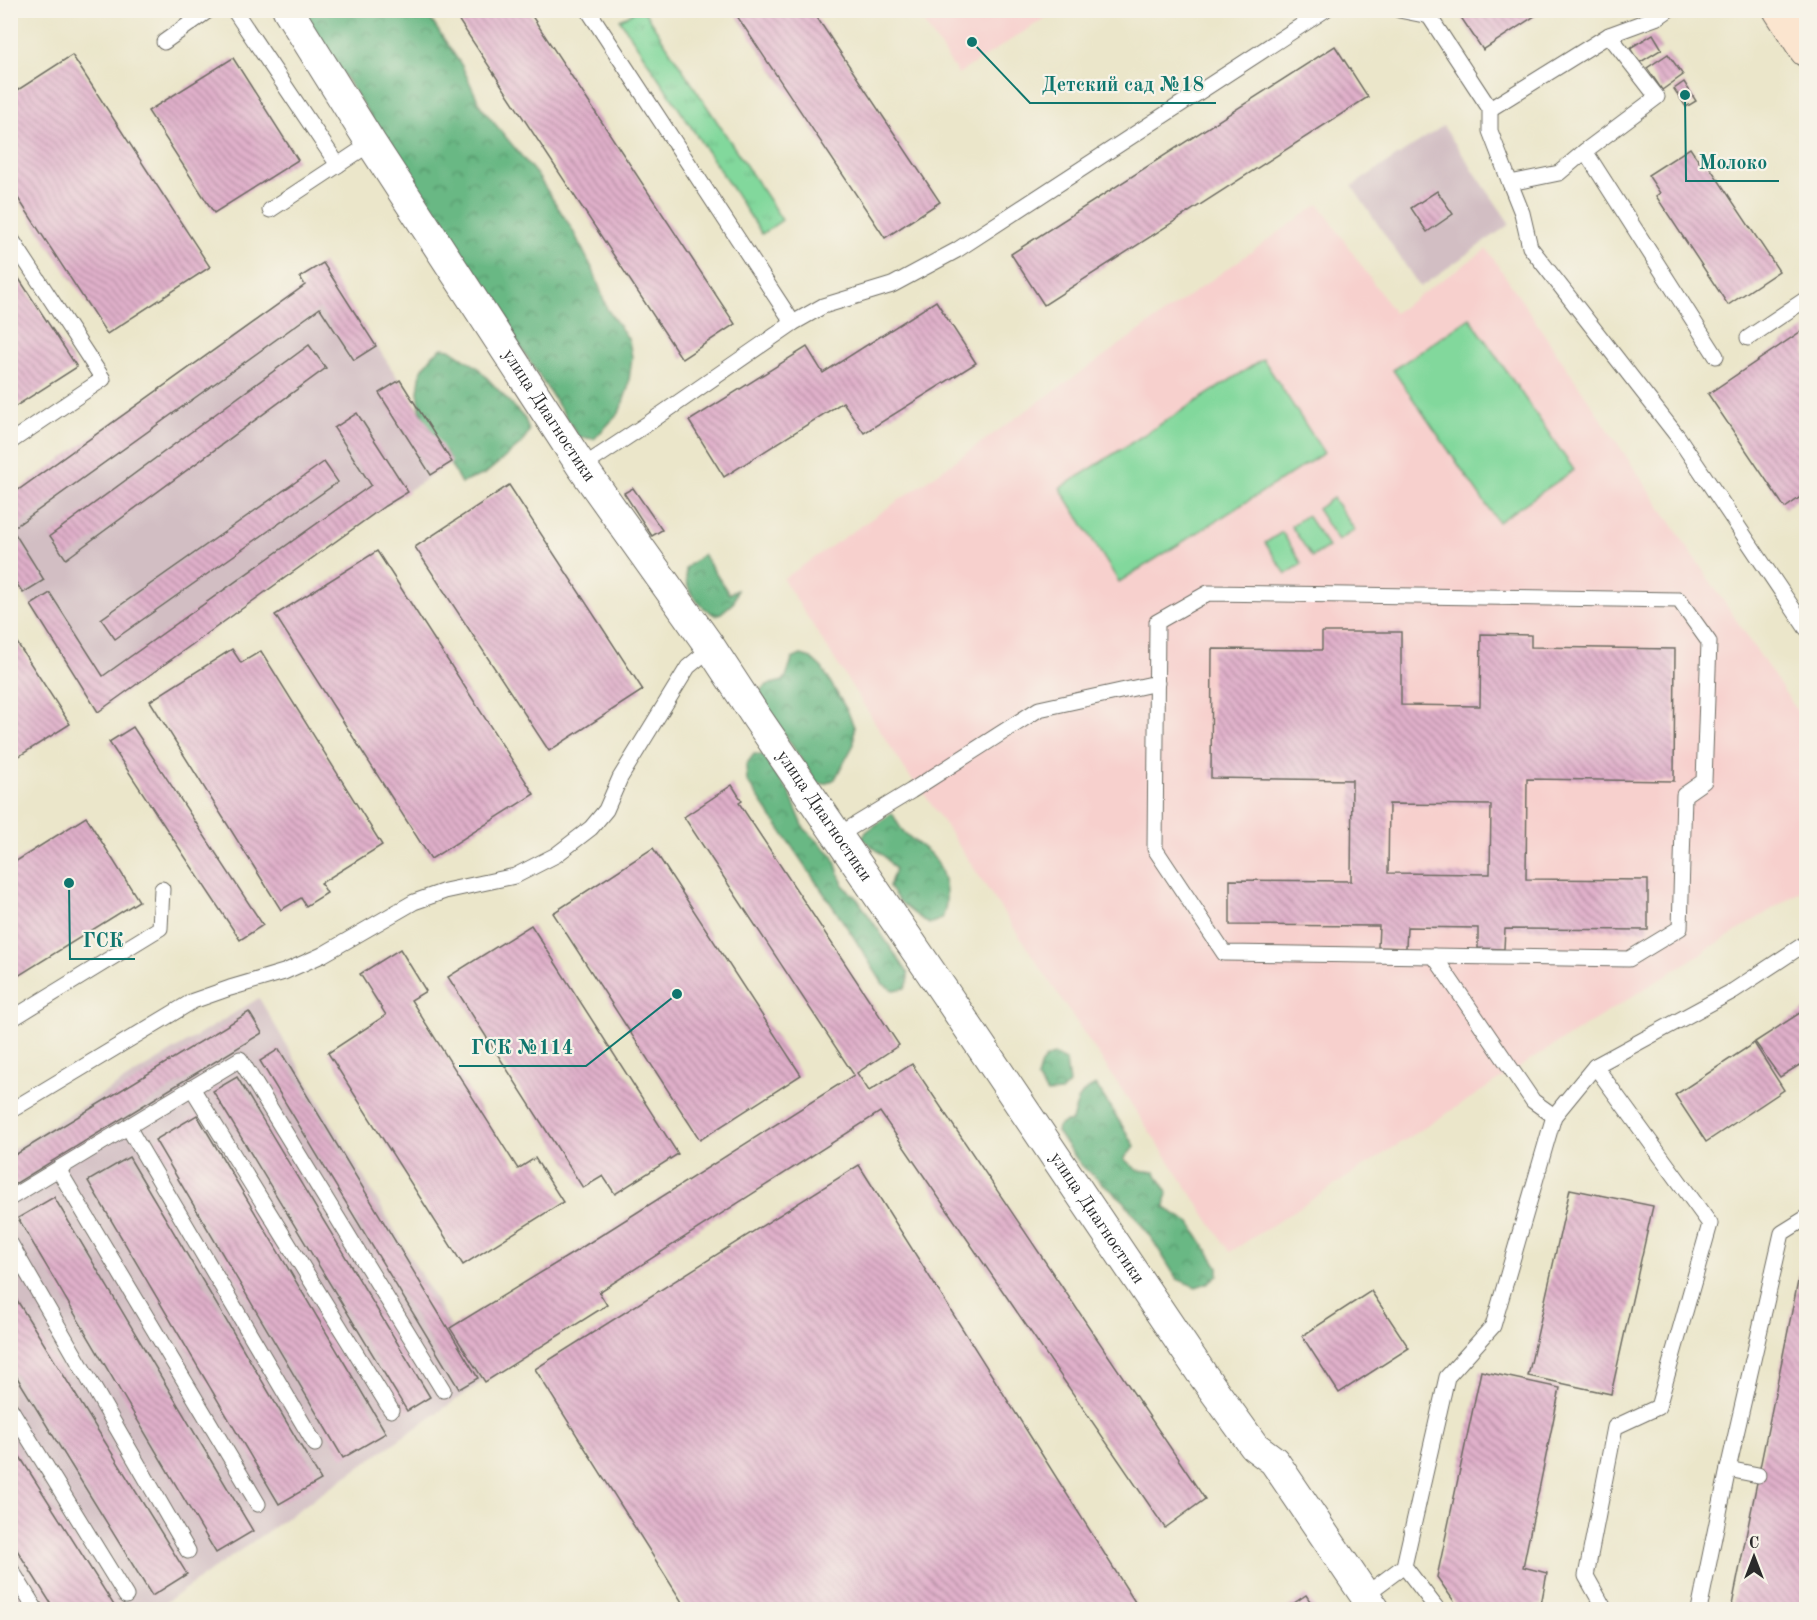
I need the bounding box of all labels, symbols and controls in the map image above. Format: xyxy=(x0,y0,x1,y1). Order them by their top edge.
callout: Детский сад №18 xyxy=(1030,65,1216,103)
text: Детский сад №18 xyxy=(1042,76,1204,96)
callout: Молоко xyxy=(1686,143,1779,181)
text: Молоко xyxy=(1699,154,1767,174)
street label: улица Диагностики xyxy=(499,346,599,485)
street label: улица Диагностики xyxy=(773,747,875,885)
callout: ГСК xyxy=(70,921,135,959)
text: ГСК xyxy=(83,932,124,952)
callout: ГСК №114 xyxy=(459,1028,586,1066)
text: ГСК №114 xyxy=(471,1039,573,1059)
street label: улица Диагностики xyxy=(1046,1149,1147,1287)
north arrow xyxy=(1724,1527,1784,1587)
text: С xyxy=(1749,1536,1759,1552)

